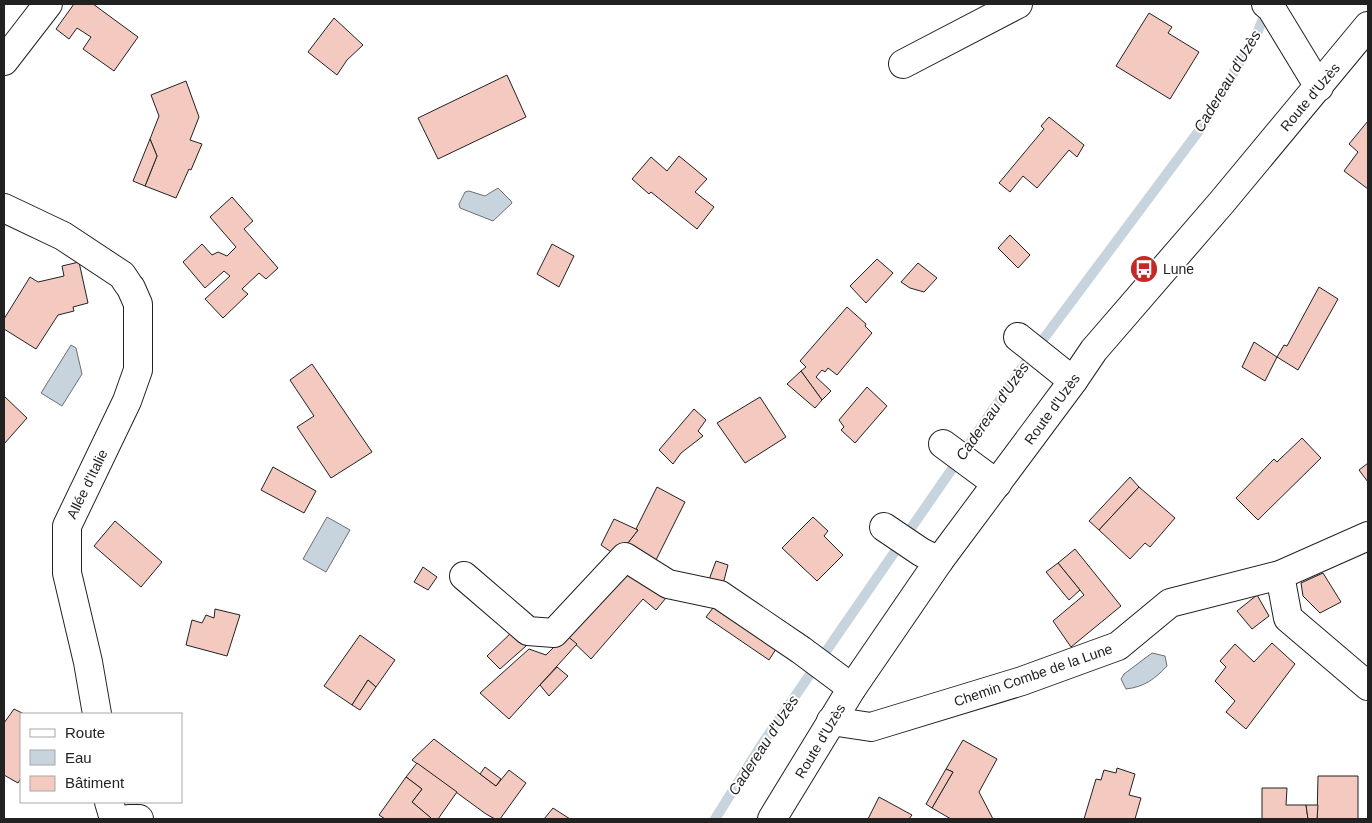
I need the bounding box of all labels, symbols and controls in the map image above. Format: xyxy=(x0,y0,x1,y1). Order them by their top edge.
water label: Cadereau d'Uzès xyxy=(1190,27,1264,135)
street label: Route d'Uzès xyxy=(1277,60,1343,134)
bus stop icon: Lune xyxy=(1129,254,1159,284)
place label: Lune xyxy=(1163,261,1194,277)
water label: Cadereau d'Uzès xyxy=(952,358,1032,463)
street label: Route d'Uzès xyxy=(1021,370,1083,448)
street label: Allée d'Italie xyxy=(63,447,111,521)
street label: Chemin Combe de la Lune xyxy=(952,640,1115,710)
water label: Cadereau d'Uzès xyxy=(724,692,802,798)
street label: Route d'Uzès xyxy=(792,701,848,781)
legend xyxy=(20,713,182,803)
text: Route xyxy=(65,724,105,741)
text: Eau xyxy=(65,749,92,766)
text: Bâtiment xyxy=(65,774,125,791)

